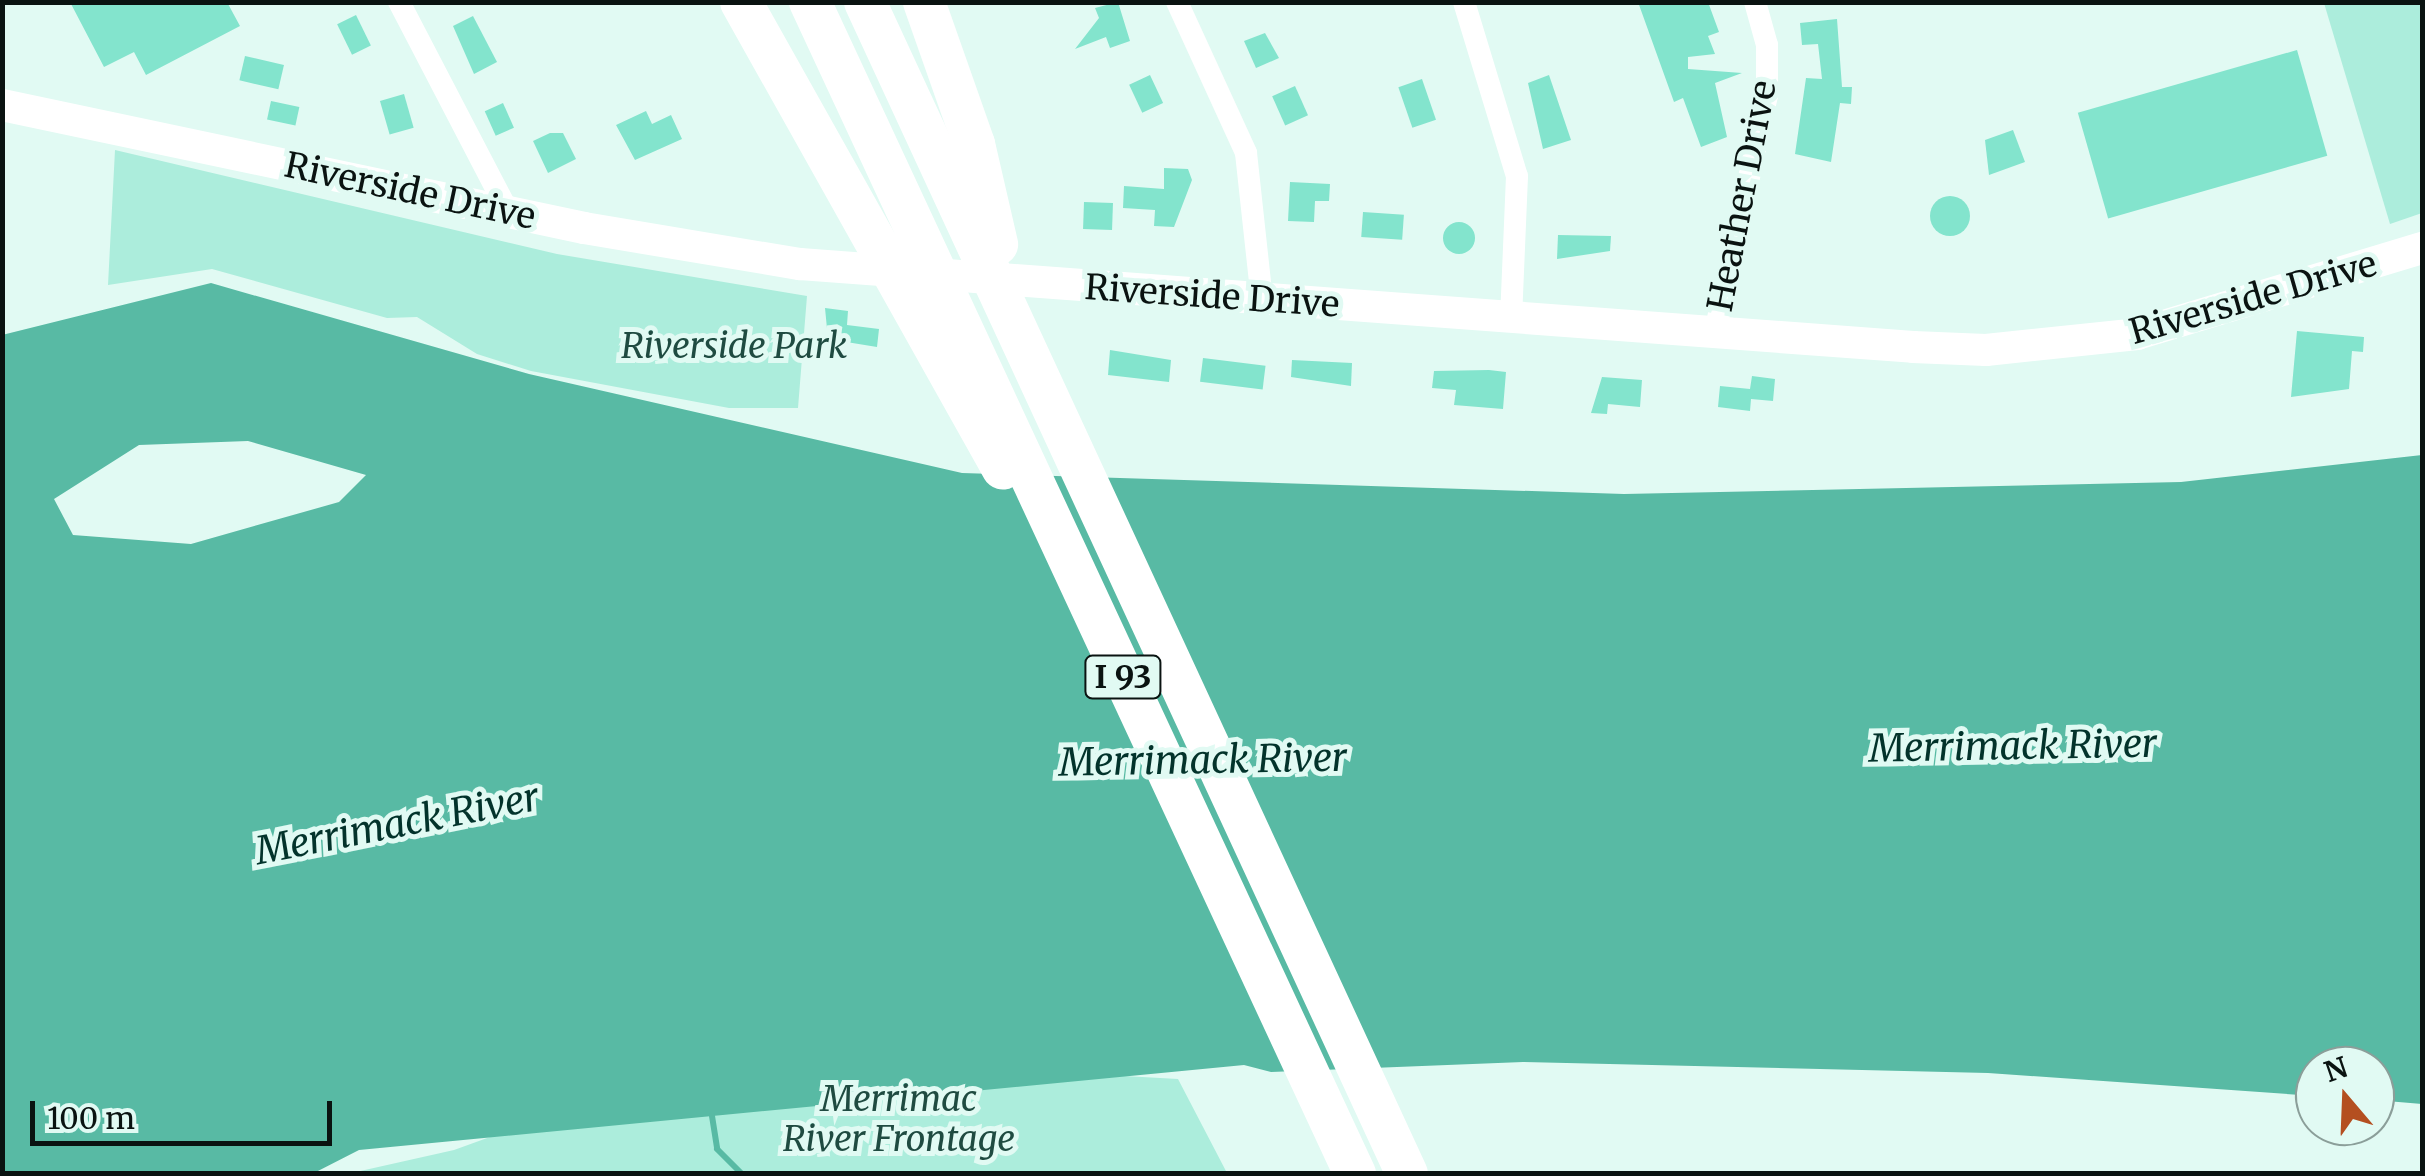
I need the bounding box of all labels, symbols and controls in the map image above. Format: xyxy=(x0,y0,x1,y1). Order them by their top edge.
street label: Heather Drive xyxy=(1699,77,1785,315)
street label: Riverside Drive xyxy=(281,144,539,238)
street label: Riverside Drive xyxy=(2125,243,2381,353)
street label: Riverside Drive xyxy=(1083,266,1341,326)
park label: Riverside Park xyxy=(621,325,847,367)
road number: I 93 xyxy=(1083,650,1163,704)
water label: Merrimack River xyxy=(1869,721,2157,771)
water label: Merrimack River xyxy=(1059,735,1347,785)
water label: Merrimack River xyxy=(251,774,543,874)
north arrow xyxy=(2295,1046,2395,1146)
text: N xyxy=(2320,1049,2352,1090)
park label: Merrimac River Frontage xyxy=(783,1078,1015,1160)
scale bar xyxy=(35,1081,338,1143)
text: 100 m xyxy=(47,1099,135,1137)

